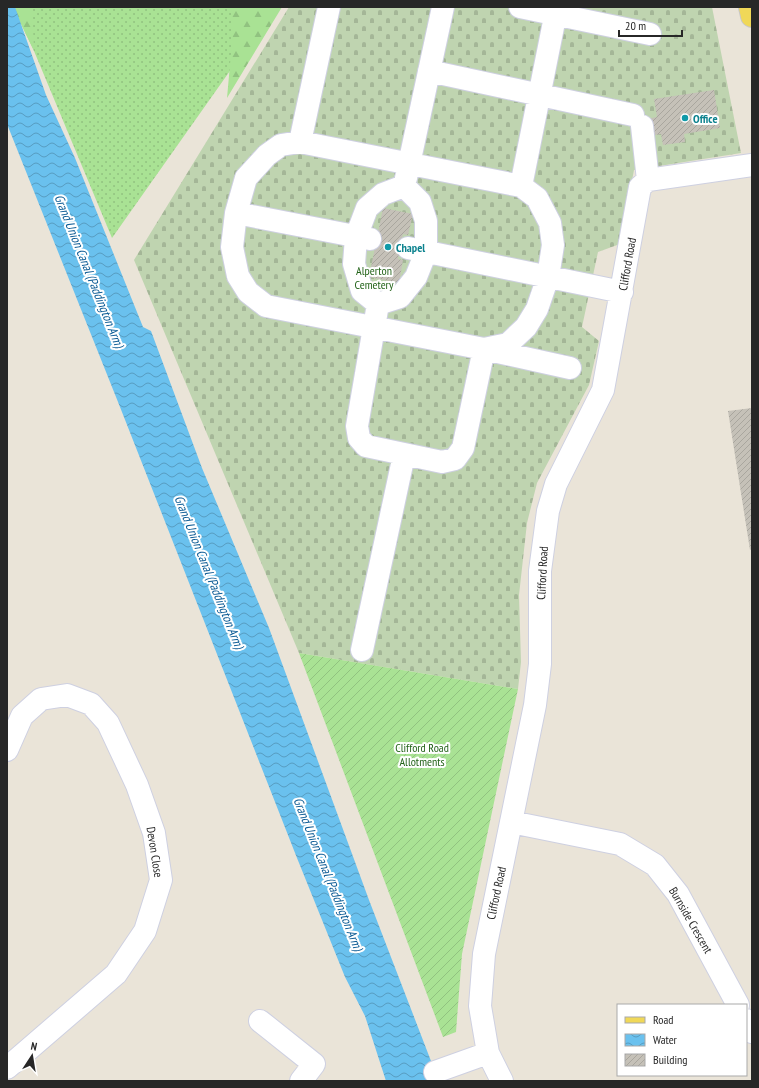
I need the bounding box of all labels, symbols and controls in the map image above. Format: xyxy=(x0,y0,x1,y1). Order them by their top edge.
scale bar xyxy=(619,12,682,38)
text: 20 m xyxy=(625,18,646,33)
place label: Office xyxy=(693,111,718,126)
marker: Office xyxy=(680,113,690,123)
water label: Grand Union Canal (Paddington Arm) xyxy=(50,192,128,352)
street label: Clifford Road xyxy=(615,236,639,292)
place label: Chapel xyxy=(396,240,425,255)
marker: Chapel xyxy=(383,242,393,252)
park label: Alperton Cemetery xyxy=(355,263,394,292)
water label: Grand Union Canal (Paddington Arm) xyxy=(170,493,248,653)
street label: Clifford Road xyxy=(533,546,551,600)
park label: Clifford Road Allotments xyxy=(395,740,449,769)
water label: Grand Union Canal (Paddington Arm) xyxy=(289,795,367,955)
street label: Devon Close xyxy=(144,826,166,878)
street label: Clifford Road xyxy=(483,865,509,921)
street label: Burnside Crescent xyxy=(666,884,716,956)
legend xyxy=(617,1004,747,1076)
text: Road xyxy=(653,1012,673,1027)
text: Water xyxy=(653,1032,678,1047)
north arrow xyxy=(12,1036,52,1076)
text: N xyxy=(30,1039,38,1054)
text: Building xyxy=(653,1052,688,1067)

